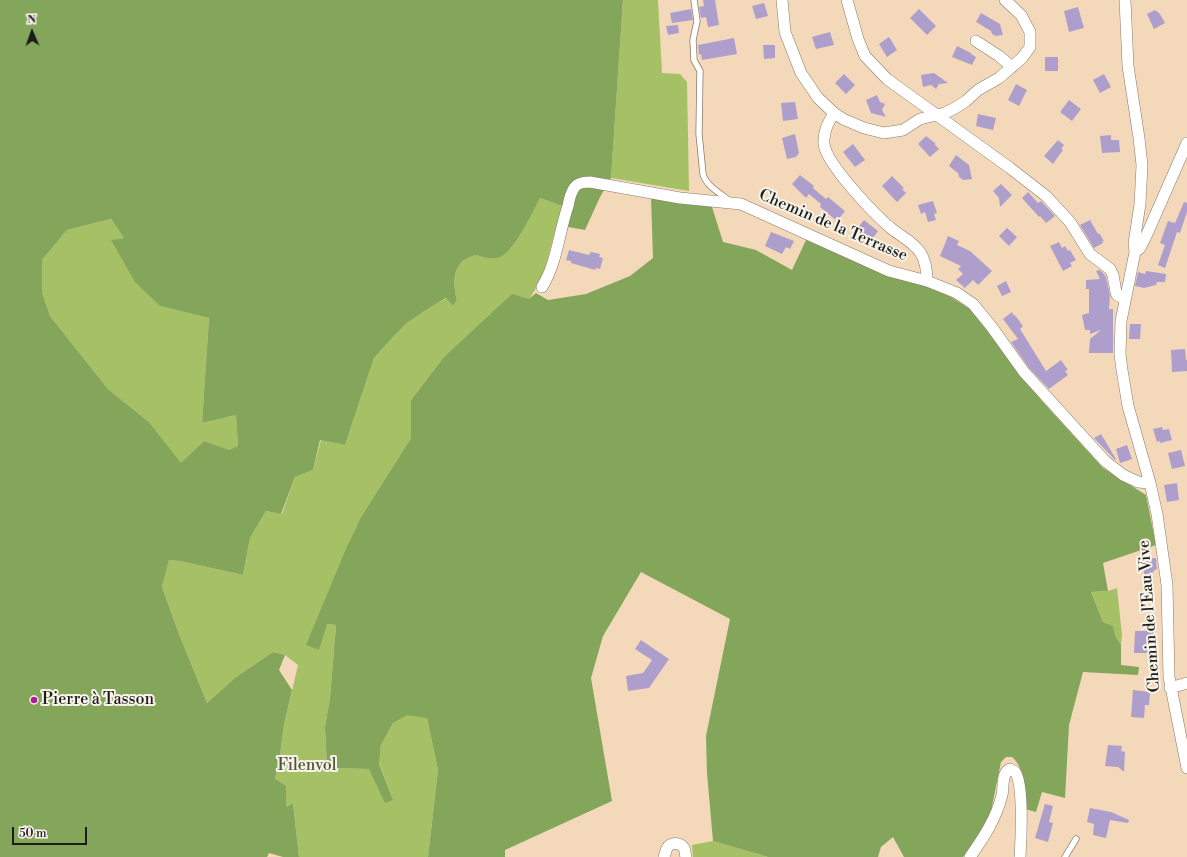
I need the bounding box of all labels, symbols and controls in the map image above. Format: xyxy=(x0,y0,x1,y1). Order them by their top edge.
north arrow xyxy=(12,12,52,52)
text: N xyxy=(27,13,36,27)
street label: Chemin de la Terrasse xyxy=(756,186,910,266)
street label: Chemin de l'Eau Vive xyxy=(1135,539,1165,693)
place label: Pierre à Tasson xyxy=(42,690,154,710)
marker: Pierre à Tasson xyxy=(29,695,39,705)
park label: Filenvol xyxy=(277,756,337,776)
scale bar xyxy=(14,819,89,845)
text: 50 m xyxy=(19,826,47,841)

